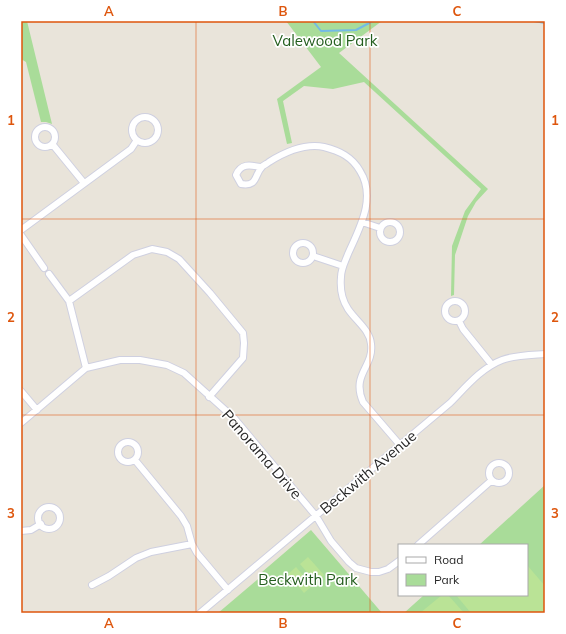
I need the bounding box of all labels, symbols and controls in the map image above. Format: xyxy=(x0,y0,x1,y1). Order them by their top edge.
text: A xyxy=(104,3,114,19)
text: B xyxy=(279,3,288,19)
text: C xyxy=(453,3,462,19)
park label: Valewood Park xyxy=(273,31,378,50)
text: 1 xyxy=(7,112,15,128)
text: 1 xyxy=(551,112,559,128)
text: 2 xyxy=(7,309,15,325)
text: 2 xyxy=(551,309,559,325)
street label: Panorama Drive xyxy=(218,405,306,503)
street label: Beckwith Avenue xyxy=(316,426,420,518)
text: 3 xyxy=(7,505,15,521)
text: 3 xyxy=(551,505,559,521)
legend xyxy=(398,544,528,596)
text: Road xyxy=(434,552,463,567)
park label: Beckwith Park xyxy=(258,570,358,589)
text: Park xyxy=(434,572,460,587)
text: A xyxy=(104,615,114,631)
text: B xyxy=(279,615,288,631)
text: C xyxy=(453,615,462,631)

